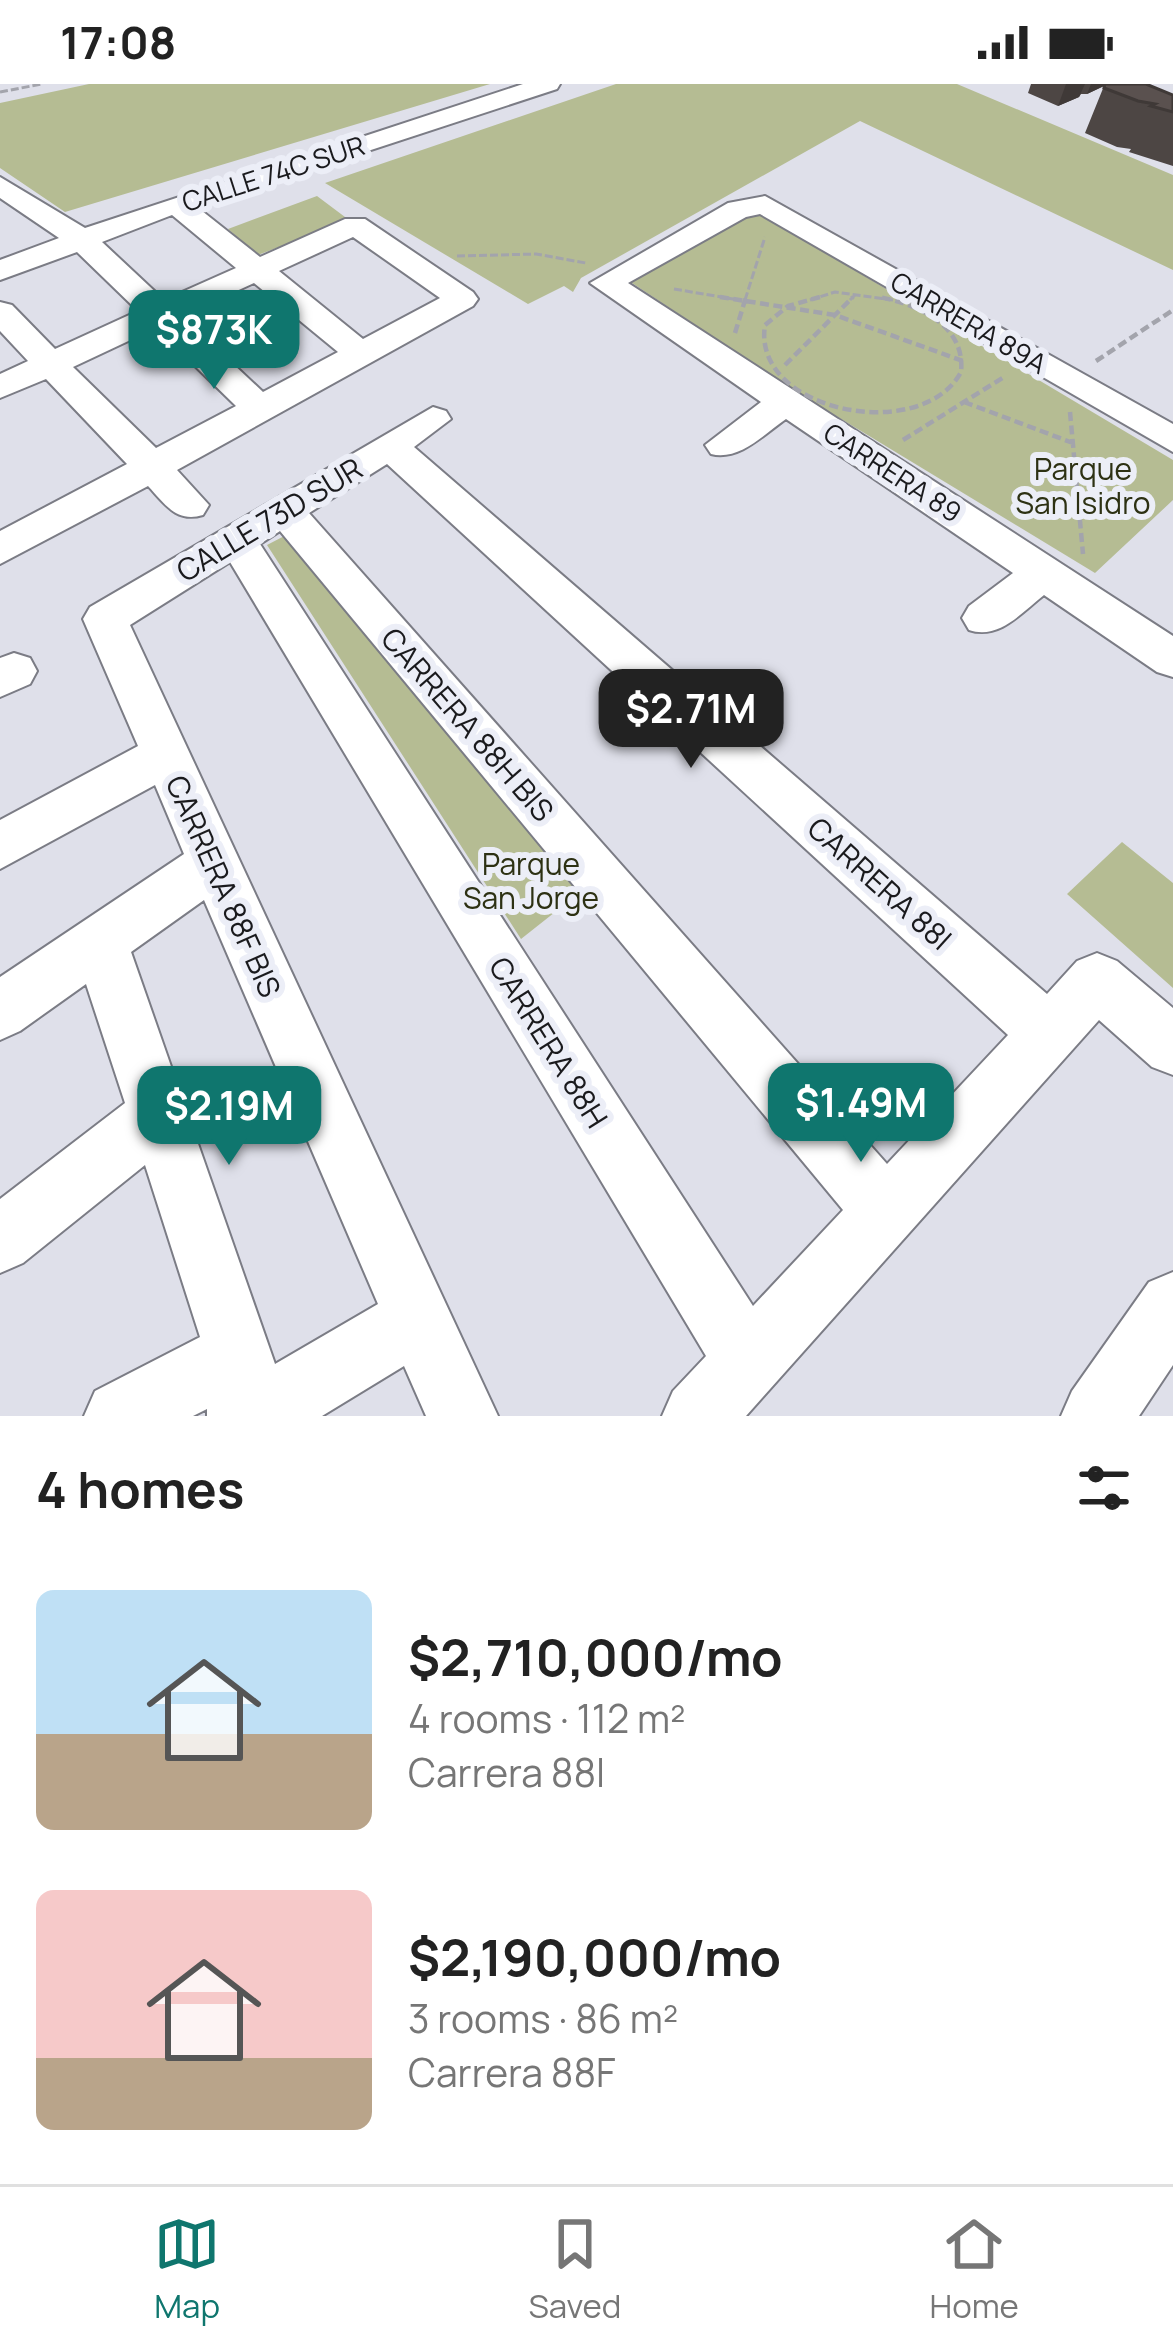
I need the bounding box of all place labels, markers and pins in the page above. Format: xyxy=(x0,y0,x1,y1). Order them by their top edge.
pin: $873K xyxy=(130,290,298,392)
pin: $2.71M xyxy=(593,669,789,771)
pin: $1.49M xyxy=(763,1063,959,1165)
pin: $2.19M xyxy=(131,1066,327,1168)

